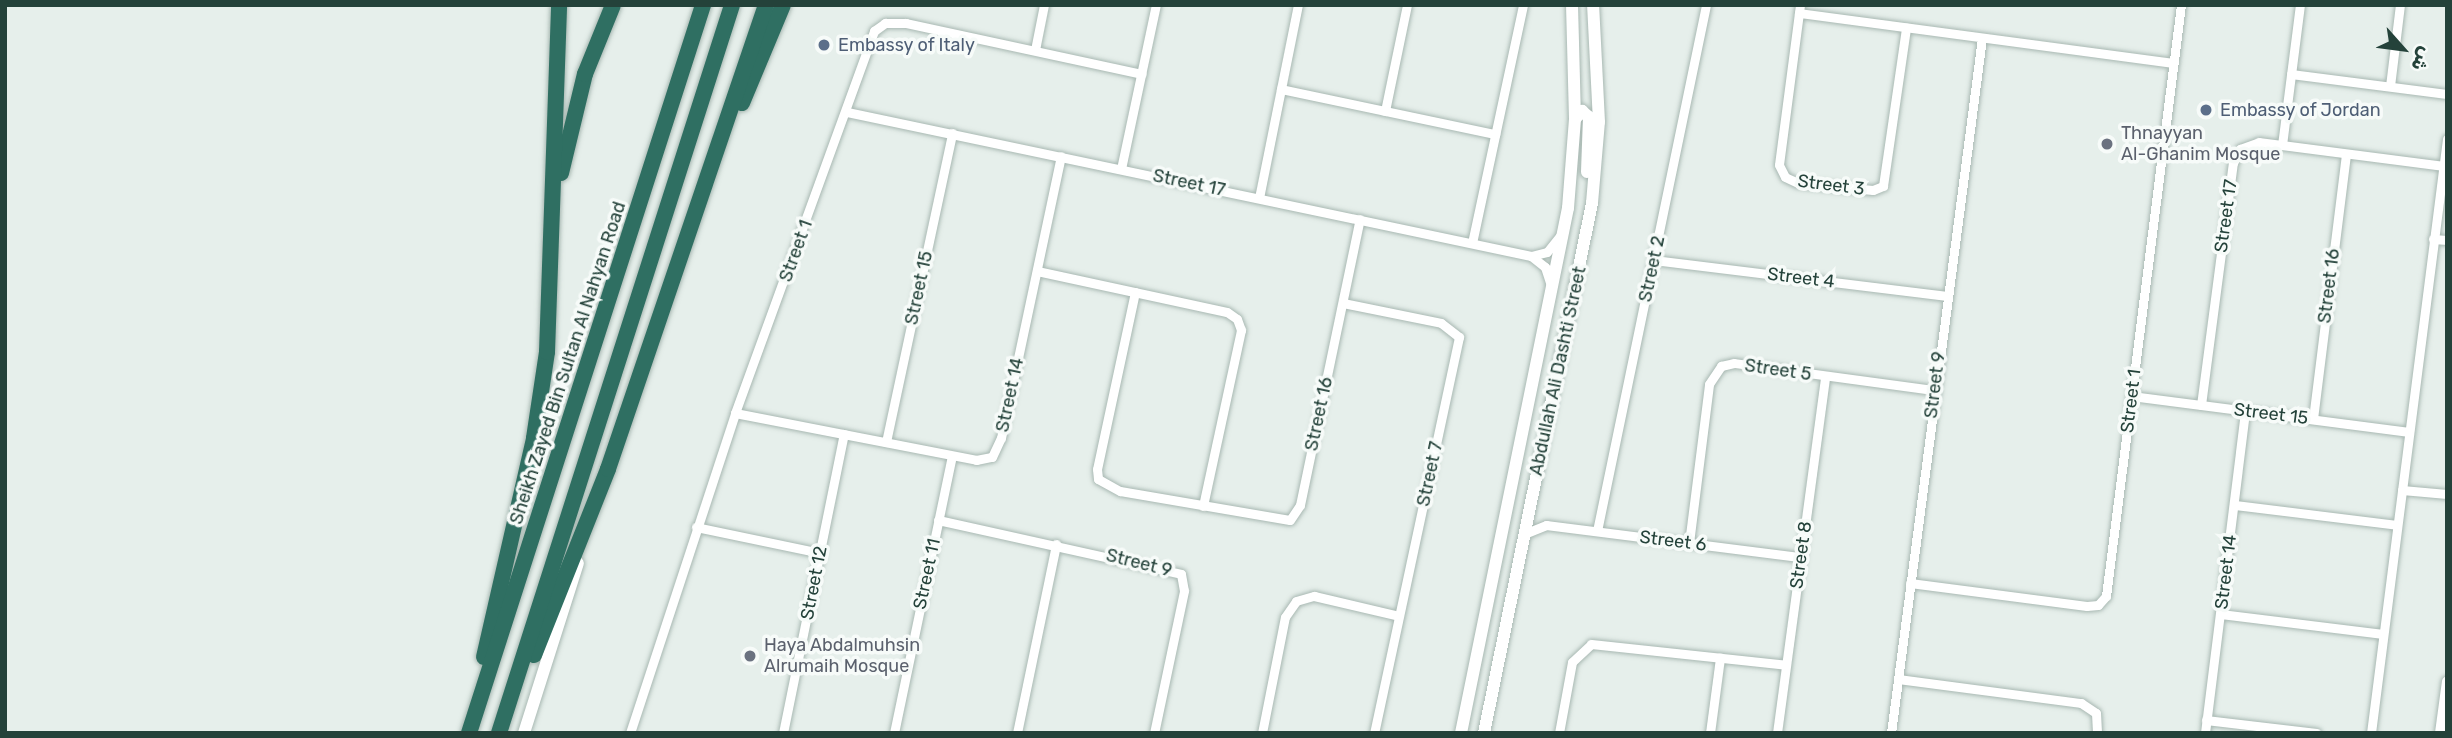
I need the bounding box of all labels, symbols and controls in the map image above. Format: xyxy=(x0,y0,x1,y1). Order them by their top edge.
north arrow xyxy=(2368,14,2438,84)
place label: Embassy of Italy xyxy=(838,34,976,56)
marker: Embassy of Italy xyxy=(816,37,832,53)
text: ش xyxy=(2406,43,2438,75)
place label: Embassy of Jordan xyxy=(2220,99,2381,121)
marker: Embassy of Jordan xyxy=(2198,102,2214,118)
place label: Thnayyan Al-Ghanim Mosque xyxy=(2121,123,2280,166)
marker: Thnayyan Al-Ghanim Mosque xyxy=(2099,136,2115,152)
street label: Street 17 xyxy=(1151,165,1227,201)
street label: Street 3 xyxy=(1796,170,1866,200)
street label: Street 17 xyxy=(2210,178,2242,254)
street label: Sheikh Zayed Bin Sultan Al Nahyan Road xyxy=(505,199,631,527)
street label: Street 1 xyxy=(775,217,817,285)
street label: Street 2 xyxy=(1634,234,1670,304)
street label: Street 16 xyxy=(2314,247,2344,325)
street label: Street 15 xyxy=(901,249,937,327)
street label: Street 4 xyxy=(1766,263,1836,293)
street label: Abdullah Ali Dashti Street xyxy=(1525,264,1591,478)
street label: Street 9 xyxy=(1920,350,1950,420)
street label: Street 5 xyxy=(1743,355,1813,385)
street label: Street 14 xyxy=(992,356,1028,434)
street label: Street 1 xyxy=(2116,368,2146,434)
street label: Street 16 xyxy=(1301,375,1337,453)
street label: Street 15 xyxy=(2233,399,2309,429)
street label: Street 7 xyxy=(1413,440,1447,508)
street label: Street 8 xyxy=(1786,520,1816,590)
street label: Street 6 xyxy=(1638,526,1708,556)
street label: Street 14 xyxy=(2211,533,2241,611)
street label: Street 11 xyxy=(909,537,945,611)
street label: Street 12 xyxy=(796,544,832,622)
street label: Street 9 xyxy=(1104,544,1174,582)
place label: Haya Abdalmuhsin Alrumaih Mosque xyxy=(764,635,921,678)
marker: Haya Abdalmuhsin Alrumaih Mosque xyxy=(742,648,758,664)

